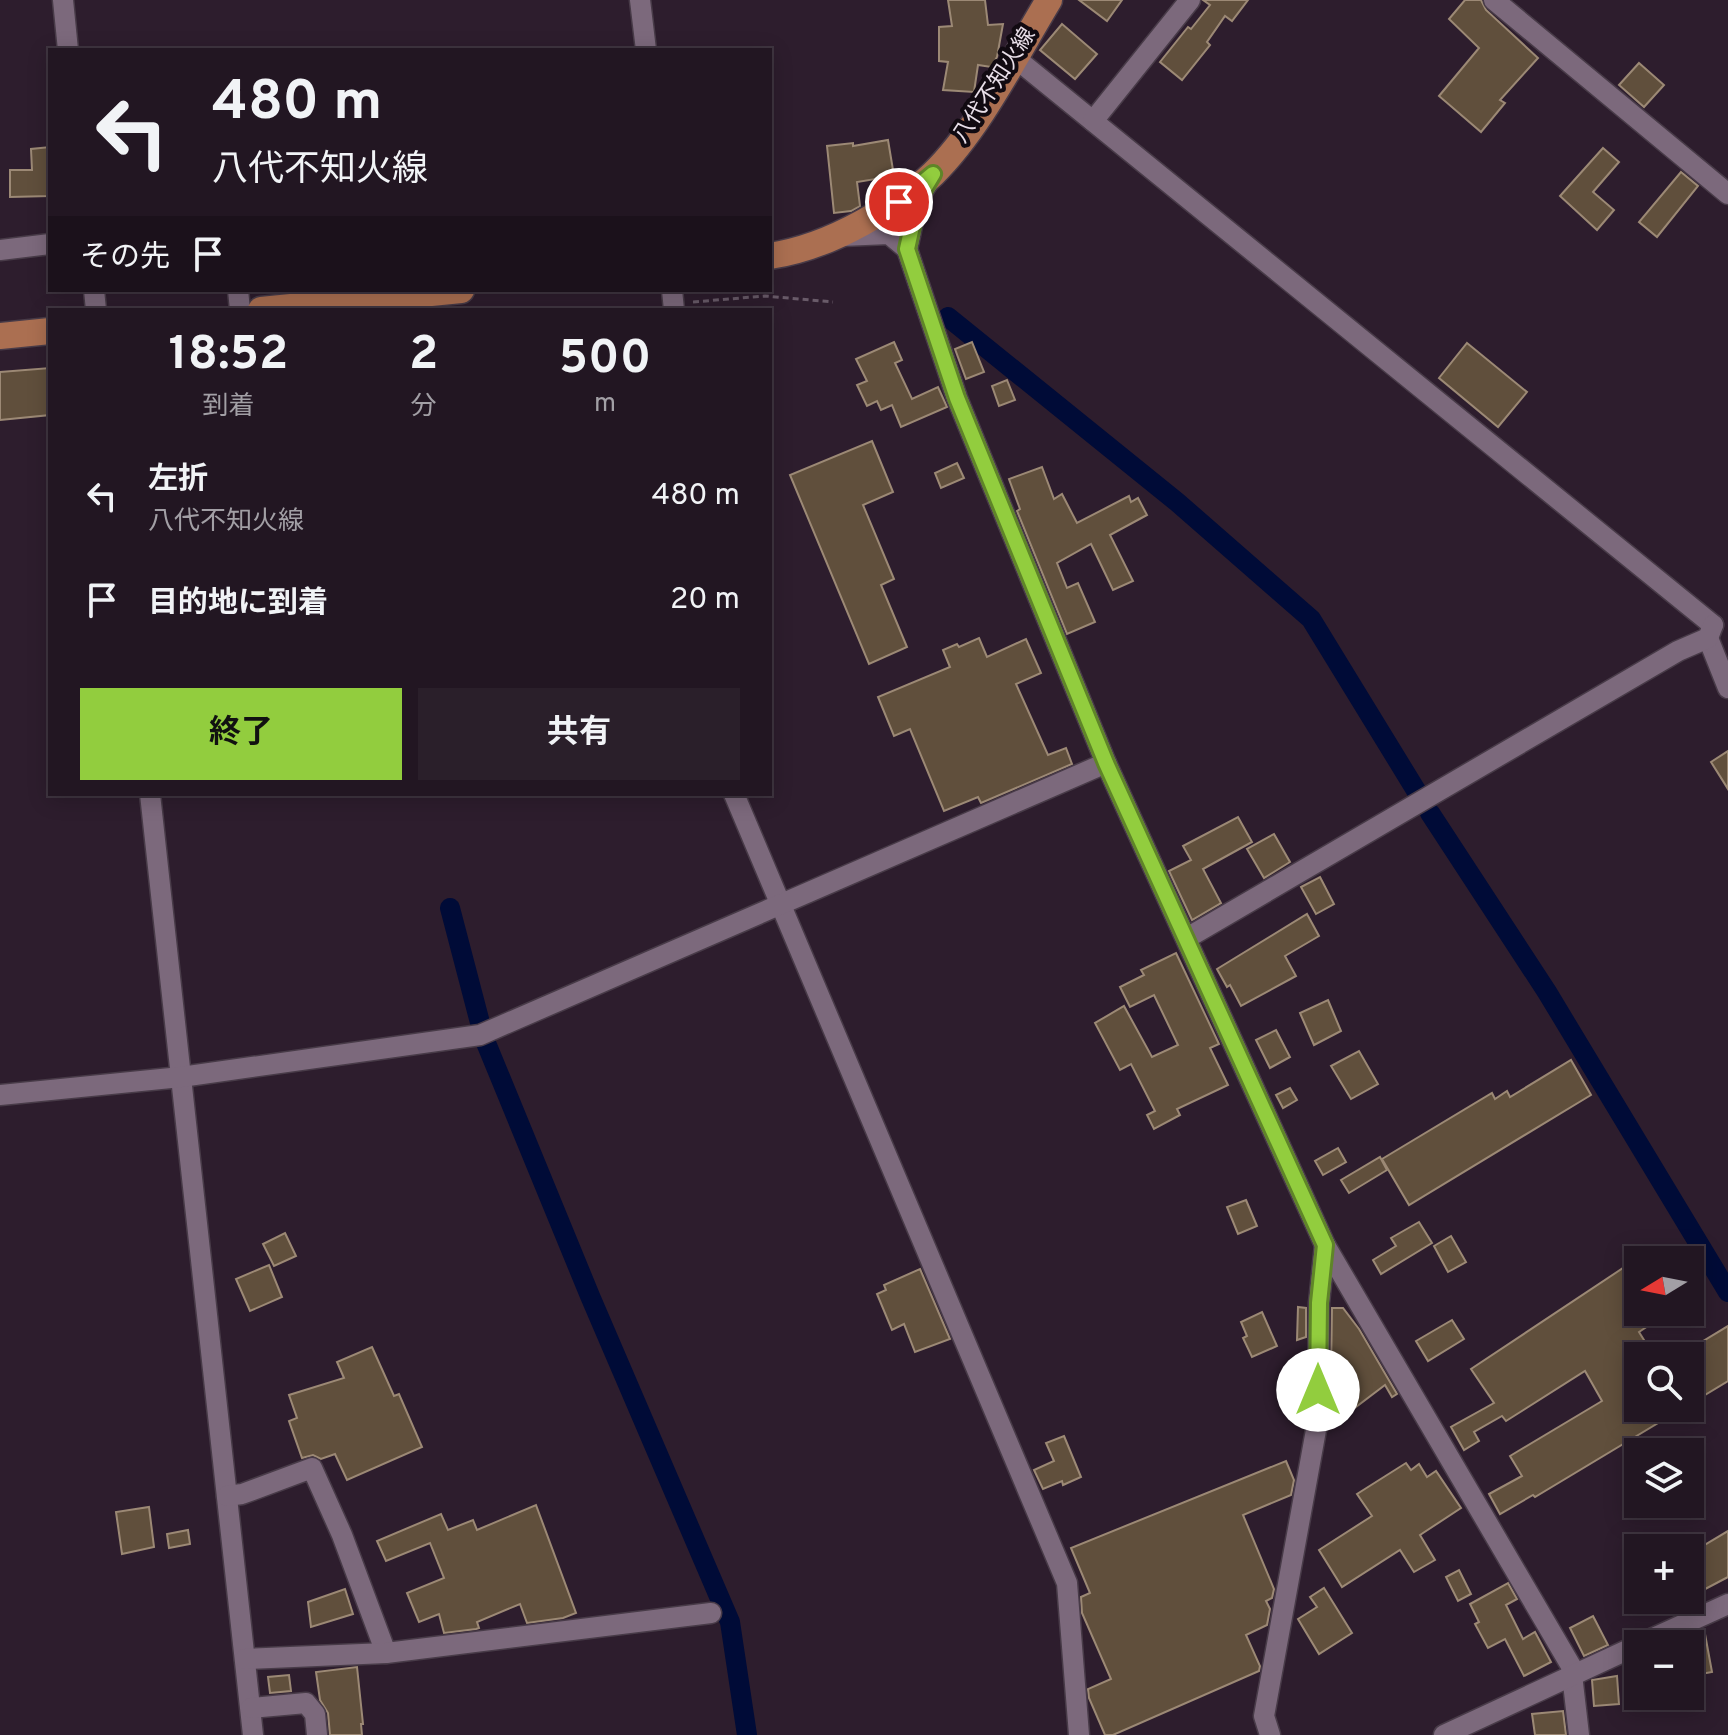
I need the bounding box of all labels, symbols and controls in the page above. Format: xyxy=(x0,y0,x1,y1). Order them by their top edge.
street label: 八代不知火線 xyxy=(948,23,1042,149)
text: 480 m xyxy=(212,69,382,139)
icon: left xyxy=(80,80,184,184)
text: 八代不知火線 xyxy=(212,148,428,194)
pin xyxy=(865,168,933,236)
icon: arrive xyxy=(877,180,921,224)
icon: arrive xyxy=(186,232,230,276)
text: その先 xyxy=(80,240,170,277)
text: 18:52 xyxy=(169,326,288,386)
text: 2 xyxy=(409,326,438,386)
text: 500 xyxy=(559,330,651,390)
text: m xyxy=(594,388,616,421)
text: 到着 xyxy=(202,391,254,424)
text: 分 xyxy=(411,391,437,424)
text: 左折 xyxy=(148,462,208,499)
icon: left xyxy=(80,474,124,518)
text: 480 m xyxy=(652,478,740,515)
text: 八代不知火線 xyxy=(148,506,304,539)
icon: arrive xyxy=(80,578,124,622)
text: 20 m xyxy=(670,582,740,619)
text: 目的地に到着 xyxy=(148,586,328,623)
button: 終了 xyxy=(80,688,402,780)
button: 共有 xyxy=(418,688,740,780)
north arrow xyxy=(1624,1246,1704,1326)
map controls xyxy=(1624,1246,1704,1710)
button: search xyxy=(1624,1342,1704,1422)
position arrow xyxy=(1276,1348,1360,1432)
button: layers xyxy=(1624,1438,1704,1518)
button: + xyxy=(1624,1534,1704,1614)
button: − xyxy=(1624,1630,1704,1710)

